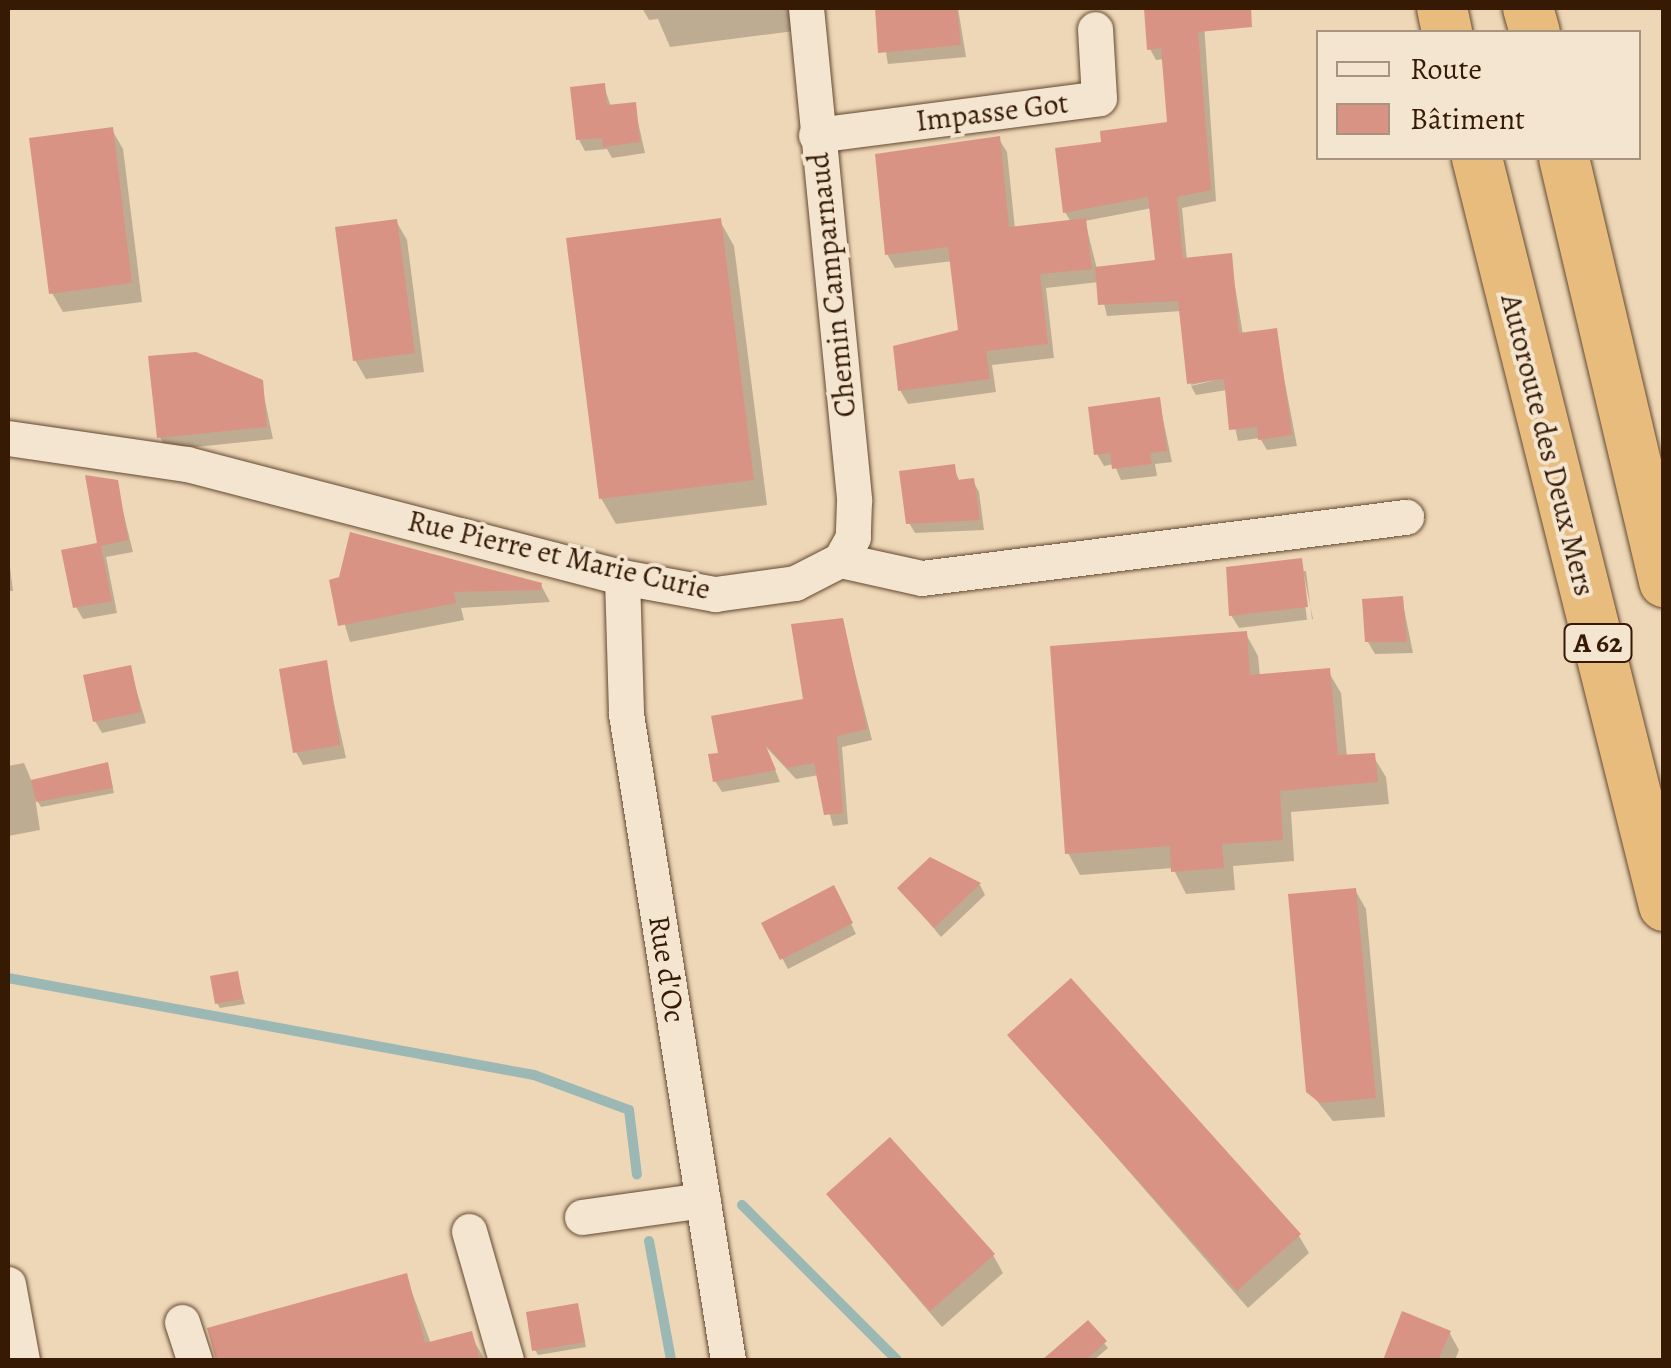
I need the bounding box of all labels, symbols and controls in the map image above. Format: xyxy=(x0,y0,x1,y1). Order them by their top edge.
legend xyxy=(1316,30,1641,160)
text: Route xyxy=(1410,49,1482,89)
street label: Impasse Got xyxy=(914,85,1070,139)
text: Bâtiment xyxy=(1410,99,1525,139)
street label: Chemin Camparnaud xyxy=(800,151,864,419)
street label: Autoroute des Deux Mers xyxy=(1493,290,1603,600)
street label: Rue Pierre et Marie Curie xyxy=(404,503,714,607)
road number: A 62 xyxy=(1563,620,1633,666)
street label: Rue d'Oc xyxy=(641,913,693,1025)

